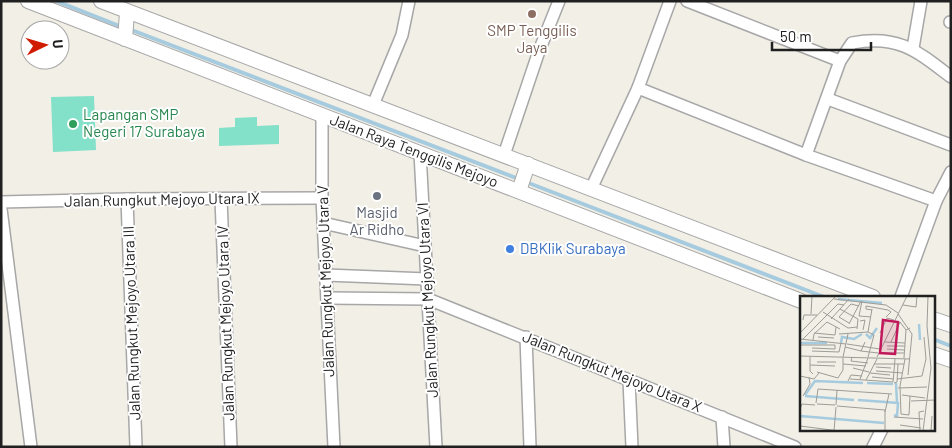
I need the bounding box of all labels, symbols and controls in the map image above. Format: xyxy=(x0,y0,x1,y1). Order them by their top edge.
marker: SMP Tenggilis Jaya xyxy=(526,8,538,20)
north arrow xyxy=(20,20,70,70)
scale bar xyxy=(772,20,871,52)
place label: SMP Tenggilis Jaya xyxy=(487,21,577,56)
text: 50 m xyxy=(780,27,812,45)
text: U xyxy=(50,39,67,49)
place label: Lapangan SMP Negeri 17 Surabaya xyxy=(83,105,205,140)
street label: Jalan Raya Tenggilis Mejoyo xyxy=(328,110,501,190)
marker: Lapangan SMP Negeri 17 Surabaya xyxy=(67,118,79,130)
street label: Jalan Rungkut Mejoyo Utara V xyxy=(313,185,337,377)
street label: Jalan Rungkut Mejoyo Utara IX xyxy=(64,188,260,210)
marker: Masjid Ar Ridho xyxy=(371,190,383,202)
street label: Jalan Rungkut Mejoyo Utara VI xyxy=(413,202,441,398)
place label: Masjid Ar Ridho xyxy=(350,203,404,238)
street label: Jalan Rungkut Mejoyo Utara III xyxy=(119,225,143,421)
street label: Jalan Rungkut Mejoyo Utara IV xyxy=(213,225,237,421)
place label: DBKlik Surabaya xyxy=(520,239,626,257)
marker: DBKlik Surabaya xyxy=(504,243,516,255)
inset map xyxy=(800,296,934,430)
street label: Jalan Rungkut Mejoyo Utara X xyxy=(520,327,705,415)

